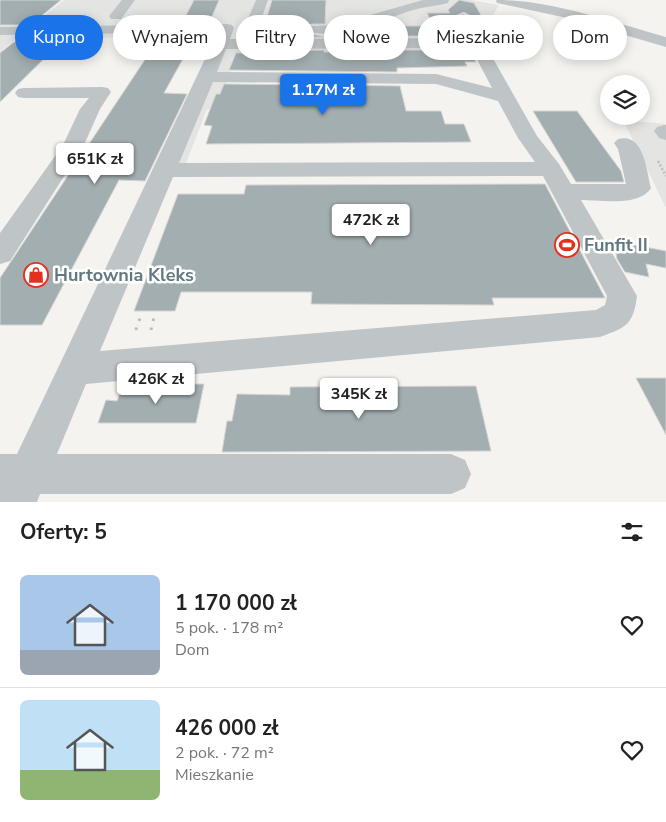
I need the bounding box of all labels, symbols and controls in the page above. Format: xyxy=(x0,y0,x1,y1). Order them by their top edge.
chip: Kupno xyxy=(15,15,103,60)
chip: Wynajem xyxy=(113,15,226,60)
chip: Filtry xyxy=(236,15,314,60)
chip: Nowe xyxy=(324,15,408,60)
chip: Mieszkanie xyxy=(418,15,543,60)
chip: Dom xyxy=(553,15,627,60)
pin: 1.17M zł xyxy=(271,74,375,116)
map controls xyxy=(600,75,650,125)
button: layers xyxy=(600,75,650,125)
text: 1.17M zł xyxy=(291,79,355,101)
pin: 651K zł xyxy=(49,142,141,185)
text: 651K zł xyxy=(67,148,123,170)
pin: 472K zł xyxy=(325,204,417,246)
text: 472K zł xyxy=(343,209,399,231)
sports icon: Funfit II xyxy=(554,232,580,258)
place label: Funfit II xyxy=(584,233,648,257)
shop icon: Hurtownia Kleks xyxy=(23,262,49,288)
place label: Hurtownia Kleks xyxy=(54,263,194,287)
pin: 426K zł xyxy=(110,362,202,405)
text: 426K zł xyxy=(128,368,184,390)
pin: 345K zł xyxy=(313,378,405,420)
text: 345K zł xyxy=(331,383,387,405)
text: Oferty: 5 xyxy=(20,518,107,546)
icon: filters xyxy=(618,518,646,546)
text: 1 170 000 zł xyxy=(175,589,297,617)
icon: home xyxy=(60,595,120,655)
icon: heart xyxy=(618,611,646,639)
text: 5 pok. · 178 m² xyxy=(175,617,283,639)
text: Dom xyxy=(175,639,209,661)
text: 426 000 zł xyxy=(175,714,279,742)
icon: home xyxy=(60,720,120,780)
icon: heart xyxy=(618,736,646,764)
text: 2 pok. · 72 m² xyxy=(175,742,274,764)
text: Mieszkanie xyxy=(175,764,254,786)

